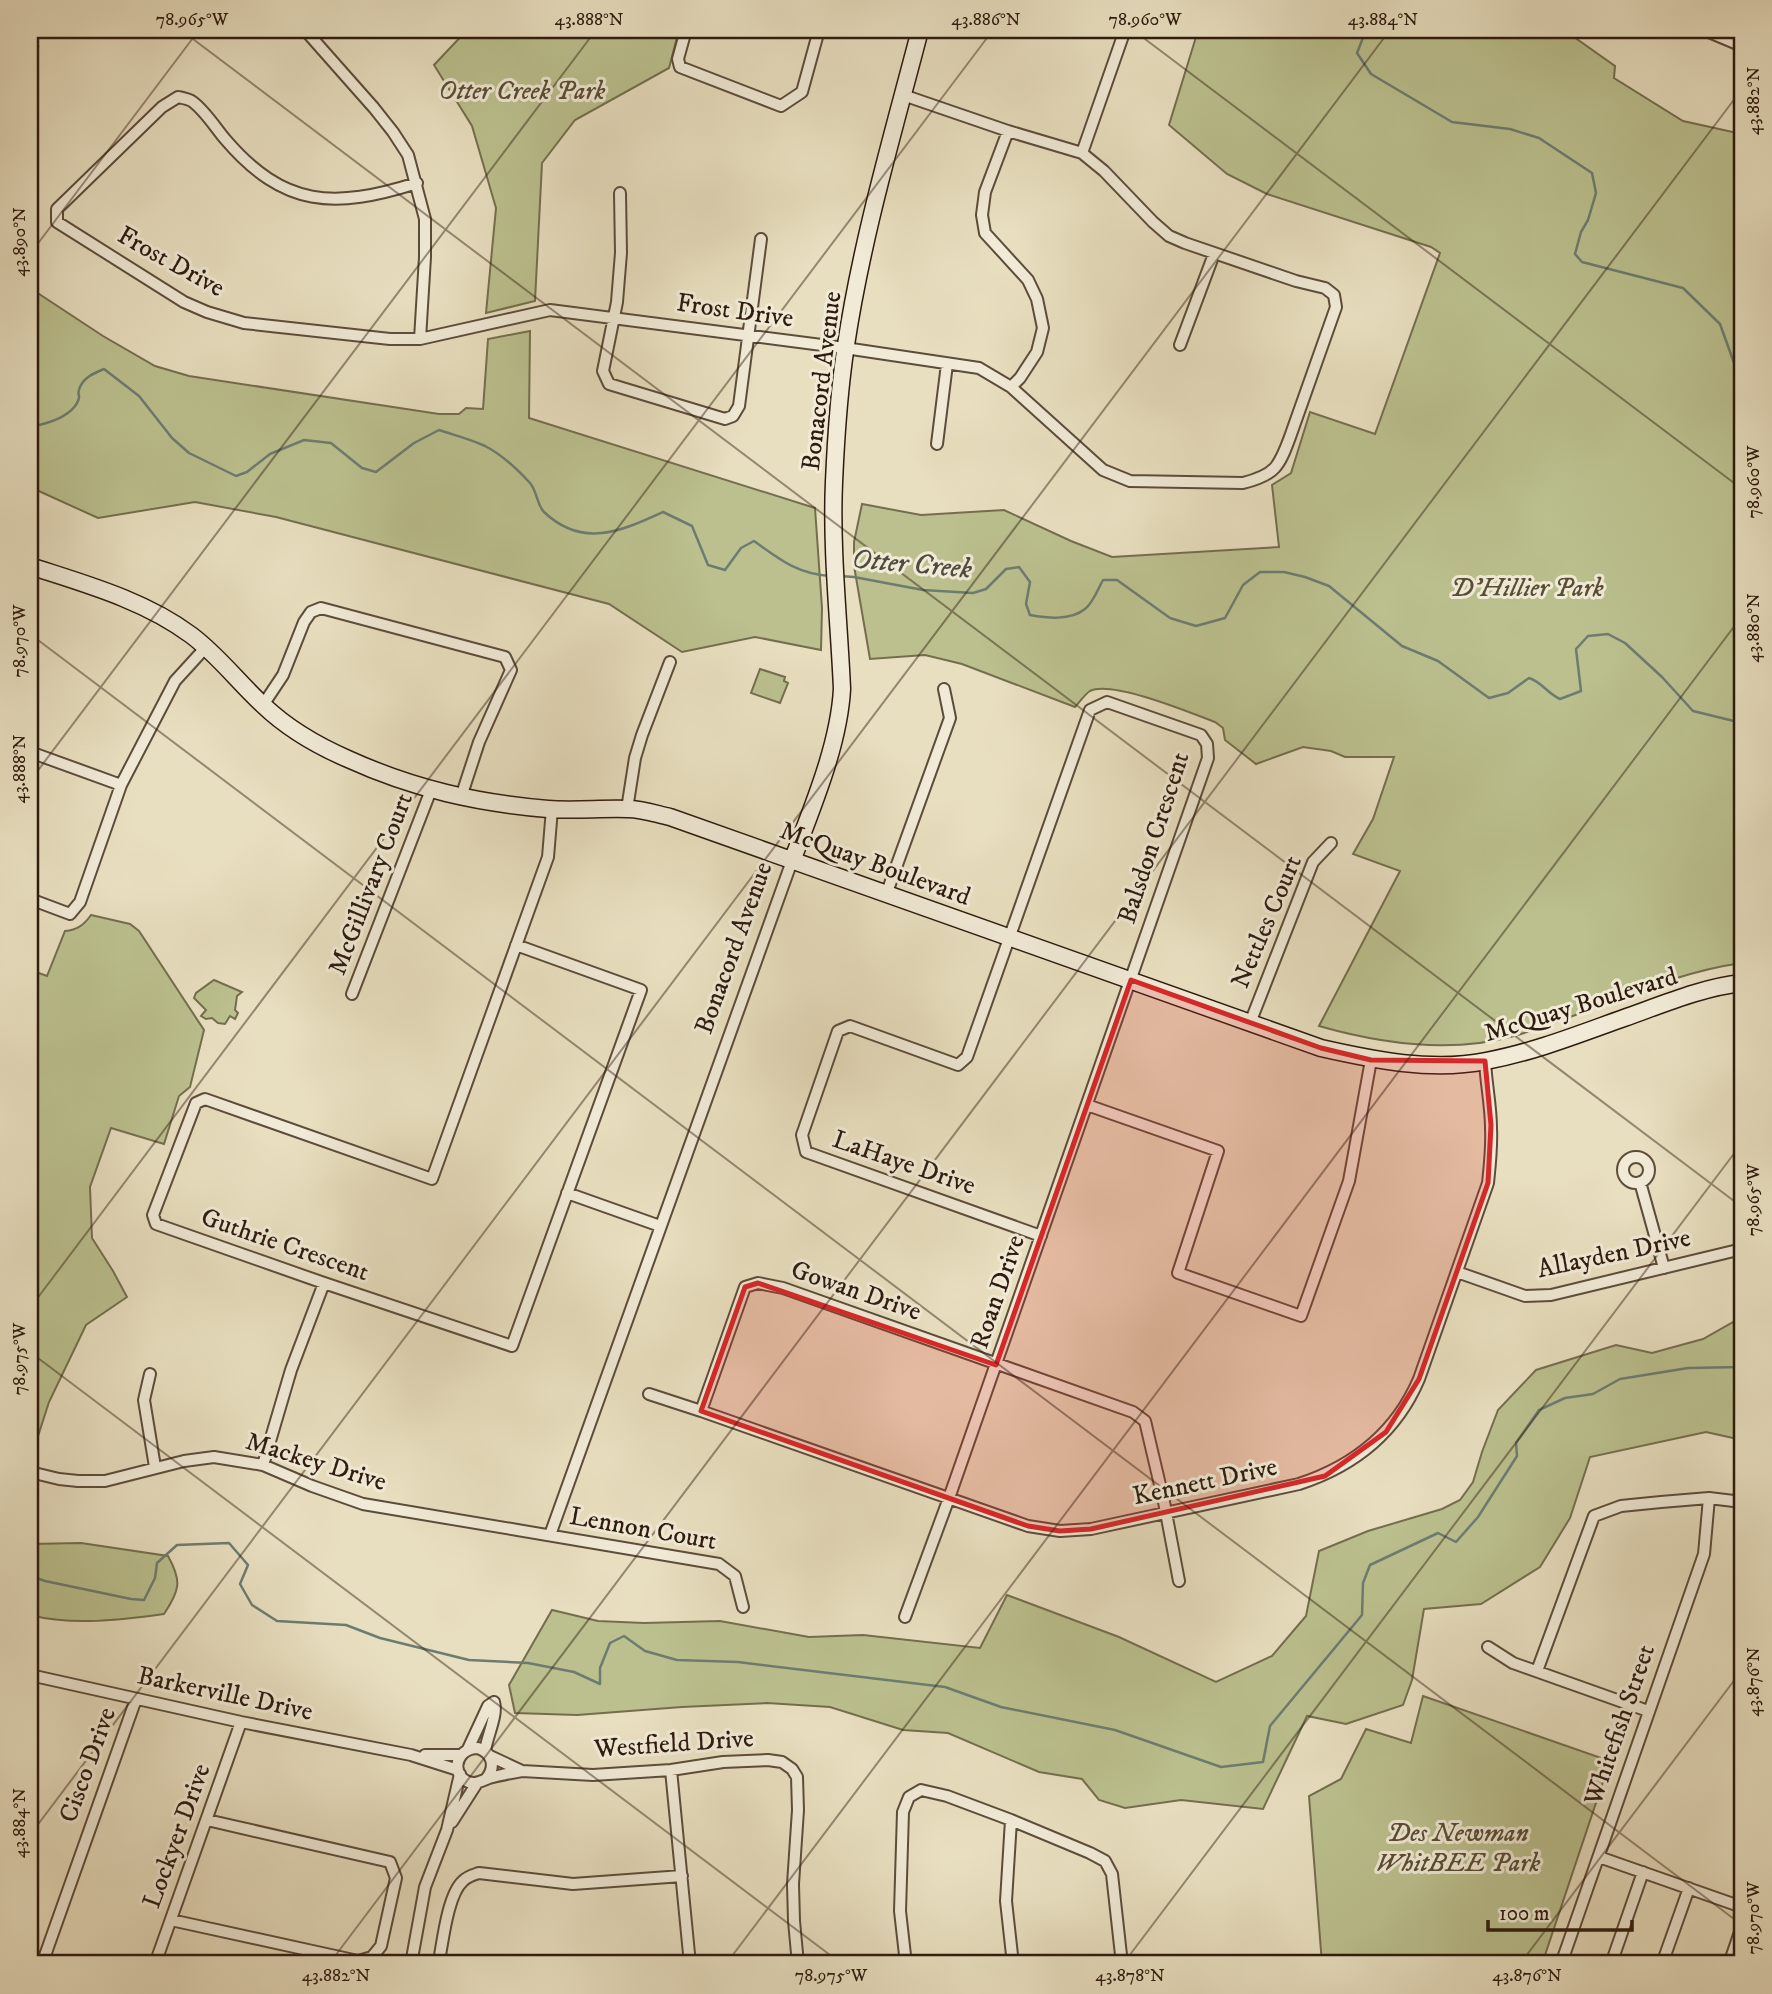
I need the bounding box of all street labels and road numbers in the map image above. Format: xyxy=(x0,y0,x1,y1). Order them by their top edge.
street label: Frost Drive xyxy=(112,219,230,305)
street label: Frost Drive xyxy=(675,286,795,336)
street label: Bonacord Avenue xyxy=(795,289,849,473)
street label: Balsdon Crescent xyxy=(1111,748,1197,928)
street label: McGillivary Court xyxy=(321,788,421,980)
street label: McQuay Boulevard xyxy=(775,814,975,914)
street label: Nettles Court xyxy=(1224,850,1310,994)
street label: Bonacord Avenue xyxy=(688,858,780,1038)
street label: McQuay Boulevard xyxy=(1480,960,1682,1050)
street label: LaHaye Drive xyxy=(828,1123,980,1203)
street label: Guthrie Crescent xyxy=(197,1201,373,1289)
street label: Allayden Drive xyxy=(1534,1222,1694,1286)
street label: Roan Drive xyxy=(963,1231,1033,1353)
street label: Gowan Drive xyxy=(787,1253,925,1329)
street label: Mackey Drive xyxy=(242,1425,390,1499)
street label: Kennett Drive xyxy=(1130,1451,1280,1513)
street label: Lennon Court xyxy=(567,1500,719,1558)
street label: Whitefish Street xyxy=(1577,1640,1663,1811)
street label: Barkerville Drive xyxy=(134,1659,316,1729)
street label: Cisco Drive xyxy=(52,1703,124,1827)
street label: Westfield Drive xyxy=(592,1722,755,1766)
street label: Lockyer Drive xyxy=(136,1759,218,1913)

